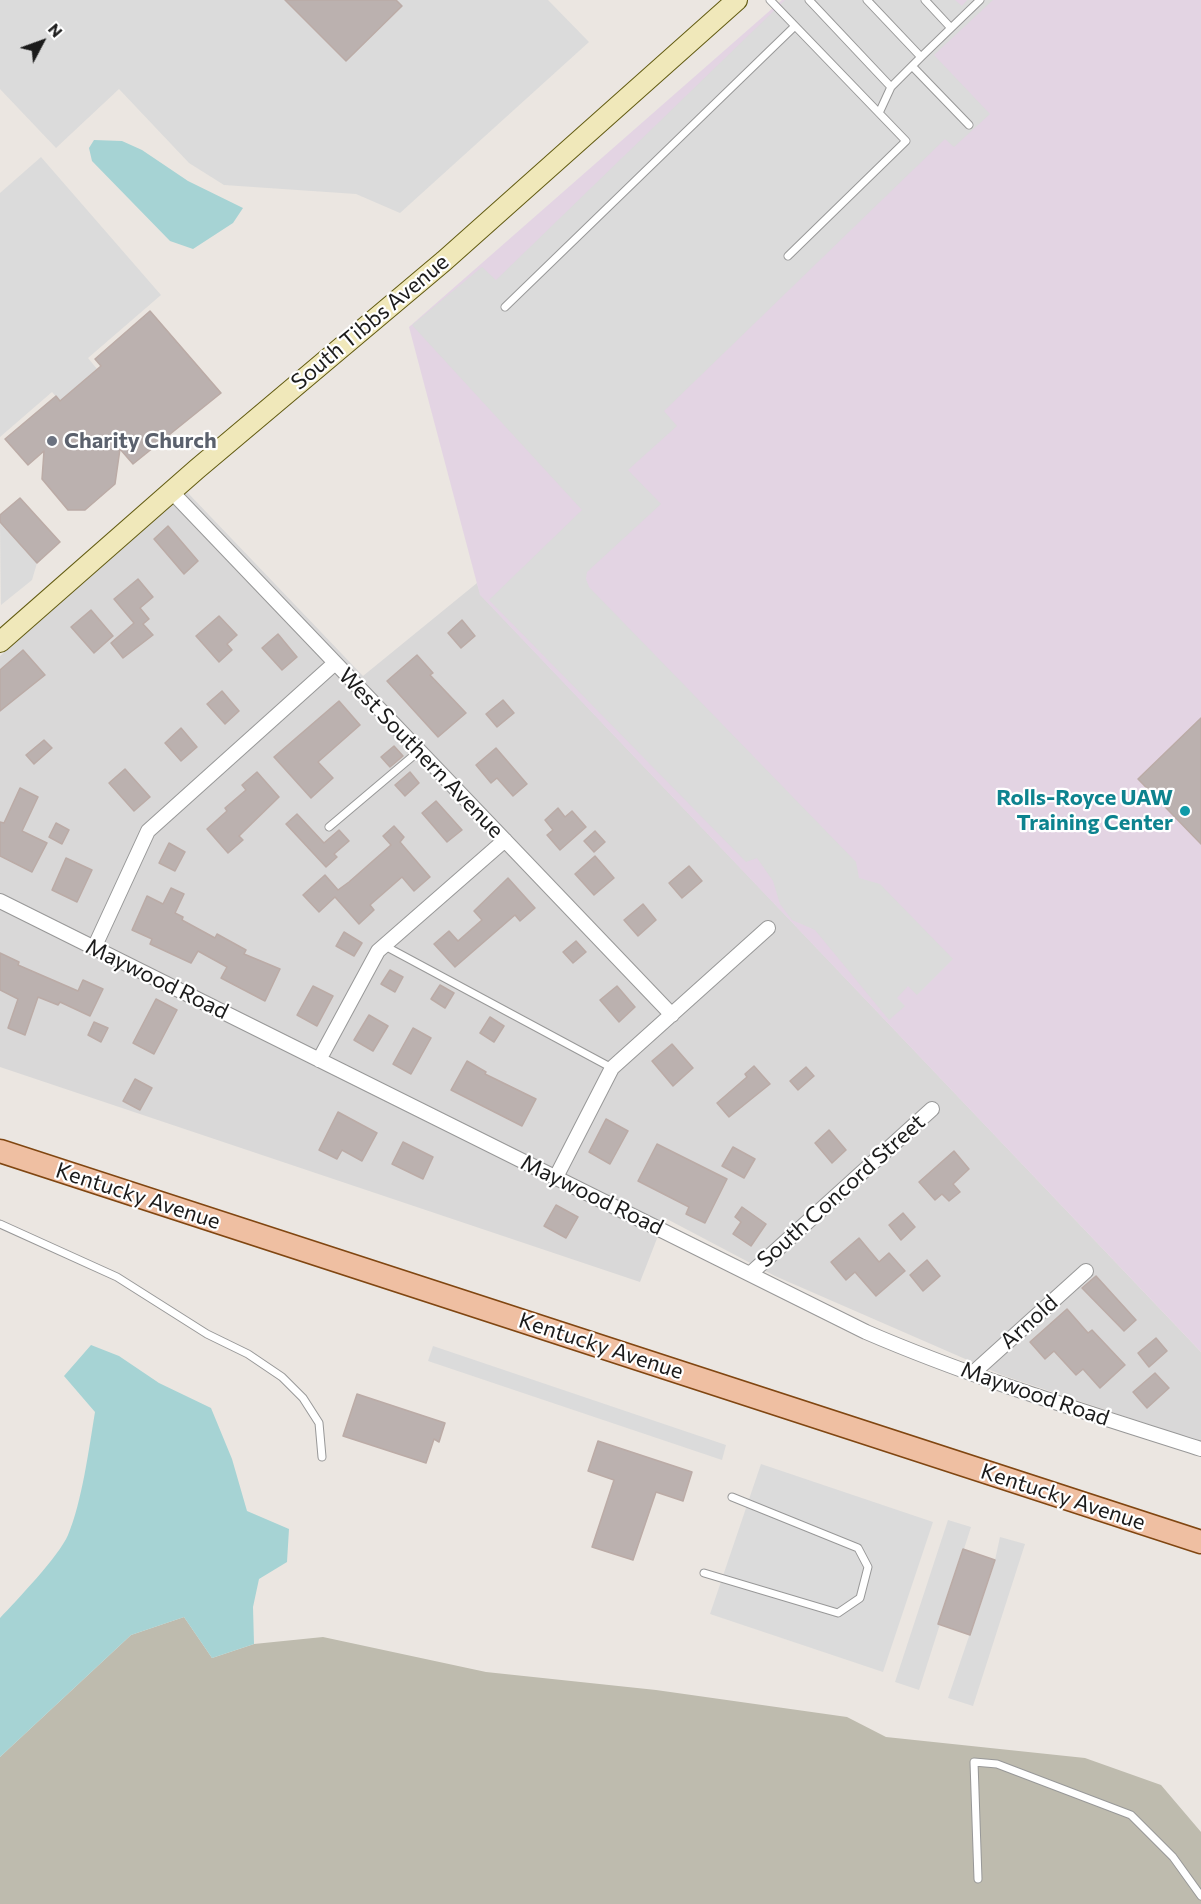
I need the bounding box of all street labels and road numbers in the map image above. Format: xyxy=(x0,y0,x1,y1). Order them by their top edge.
street label: South Tibbs Avenue xyxy=(286,248,454,396)
street label: West Southern Avenue xyxy=(333,662,509,844)
street label: Maywood Road xyxy=(81,933,233,1025)
street label: South Concord Street xyxy=(752,1109,930,1273)
street label: Maywood Road xyxy=(516,1149,668,1241)
street label: Kentucky Avenue xyxy=(52,1157,224,1235)
street label: Arnold xyxy=(995,1289,1063,1355)
street label: Kentucky Avenue xyxy=(515,1307,687,1385)
street label: Maywood Road xyxy=(957,1356,1113,1432)
street label: Kentucky Avenue xyxy=(977,1458,1149,1536)

